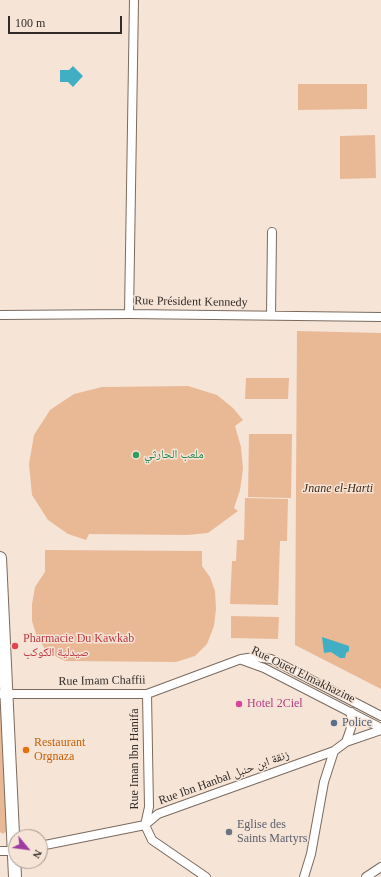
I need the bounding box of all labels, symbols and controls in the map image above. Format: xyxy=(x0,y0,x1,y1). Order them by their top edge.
scale bar xyxy=(10,8,124,34)
text: 100 m xyxy=(15,16,45,30)
street label: Rue Président Kennedy xyxy=(134,294,248,310)
place label: ملعب الحارثي xyxy=(144,448,204,462)
marker: ملعب الحارثي xyxy=(131,450,141,460)
park label: Jnane el-Harti xyxy=(303,482,373,496)
place label: Pharmacie Du Kawkab صيدلية الكوكب xyxy=(23,632,134,660)
marker: Pharmacie Du Kawkab صيدلية الكوكب xyxy=(10,641,20,651)
street label: Rue Oued Elmakhazine xyxy=(249,644,357,706)
street label: Rue Imam Chaffii xyxy=(58,673,146,689)
place label: Hotel 2Ciel xyxy=(247,697,303,711)
marker: Hotel 2Ciel xyxy=(234,699,244,709)
street label: Rue Iman lbn Hanifa xyxy=(128,709,142,809)
place label: Police xyxy=(342,716,372,730)
marker: Police xyxy=(329,718,339,728)
place label: Restaurant Orgnaza xyxy=(34,736,85,764)
marker: Restaurant Orgnaza xyxy=(21,745,31,755)
street label: Rue Ibn Hanbal زنقة ابن حنبل xyxy=(157,748,291,808)
place label: Eglise des Saints Martyrs xyxy=(237,818,307,846)
marker: Eglise des Saints Martyrs xyxy=(224,827,234,837)
north arrow xyxy=(8,829,48,869)
text: N xyxy=(30,848,45,861)

